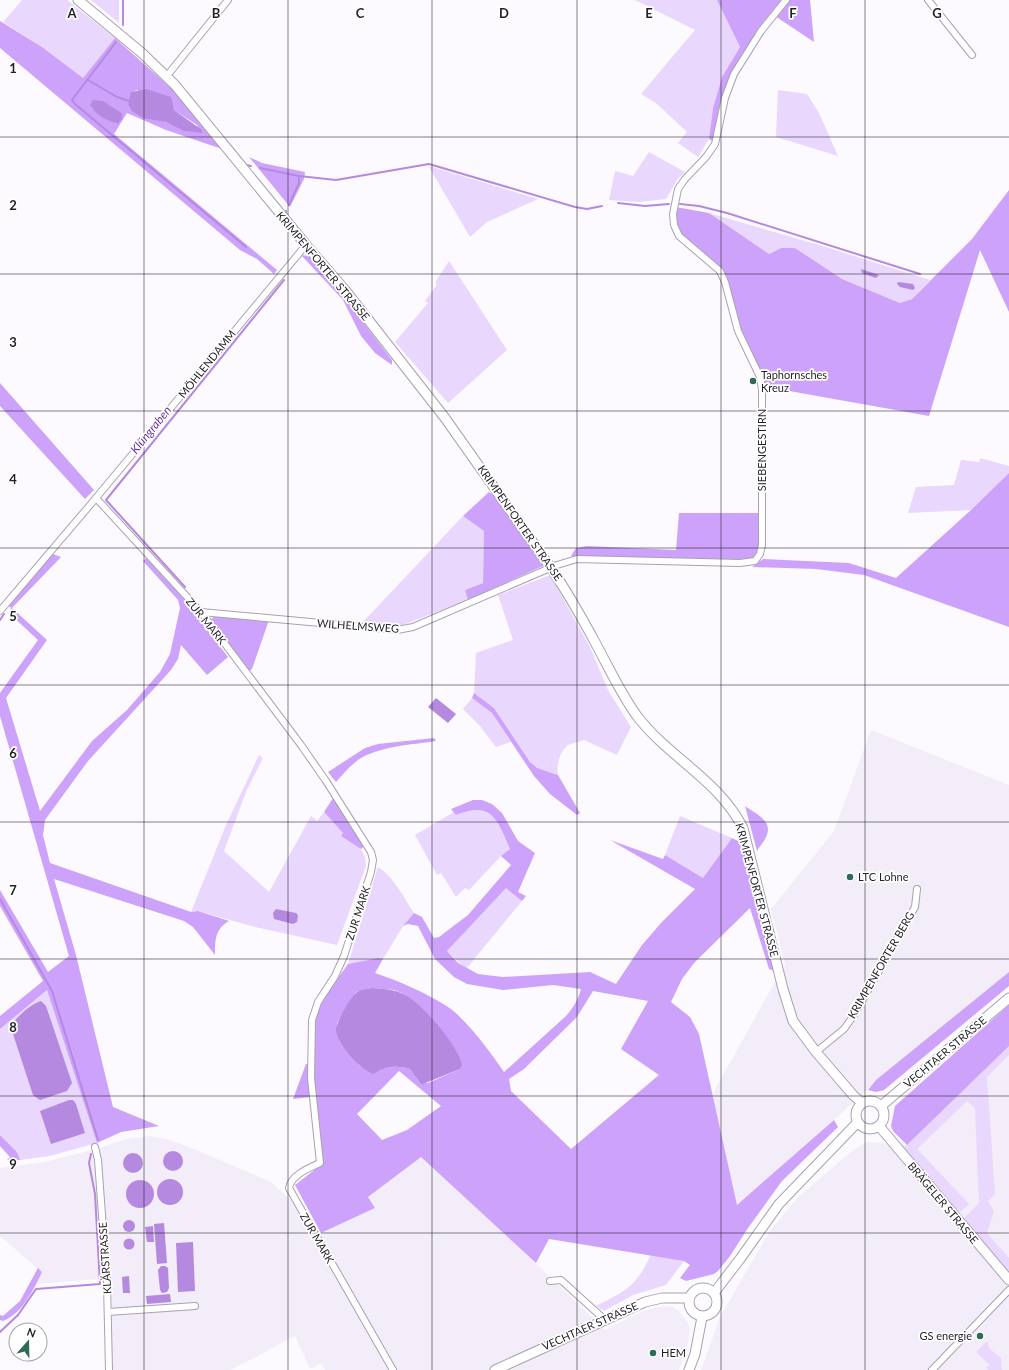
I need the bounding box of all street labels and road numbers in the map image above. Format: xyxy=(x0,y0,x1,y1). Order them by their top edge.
street label: KRIMPENFORTER STRASSE xyxy=(274,209,373,323)
street label: MÖHLENDAMM xyxy=(175,327,238,400)
street label: SIEBENGESTIRN xyxy=(755,409,768,491)
street label: KRIMPENFORTER STRASSE xyxy=(475,462,565,583)
street label: ZUR MARK xyxy=(184,595,230,647)
street label: WILHELMSWEG xyxy=(317,616,400,635)
street label: KRIMPENFORTER STRASSE xyxy=(733,822,782,958)
street label: ZUR MARK xyxy=(343,883,373,942)
street label: KRIMPENFORTER BERG xyxy=(845,909,917,1021)
street label: VECHTAER STRASSE xyxy=(901,1013,989,1090)
street label: BRÄGELER STRASSE xyxy=(905,1159,981,1246)
street label: ZUR MARK xyxy=(298,1210,337,1266)
street label: KLÄRSTRASSE xyxy=(95,1221,114,1295)
street label: VECHTAER STRASSE xyxy=(540,1299,640,1353)

